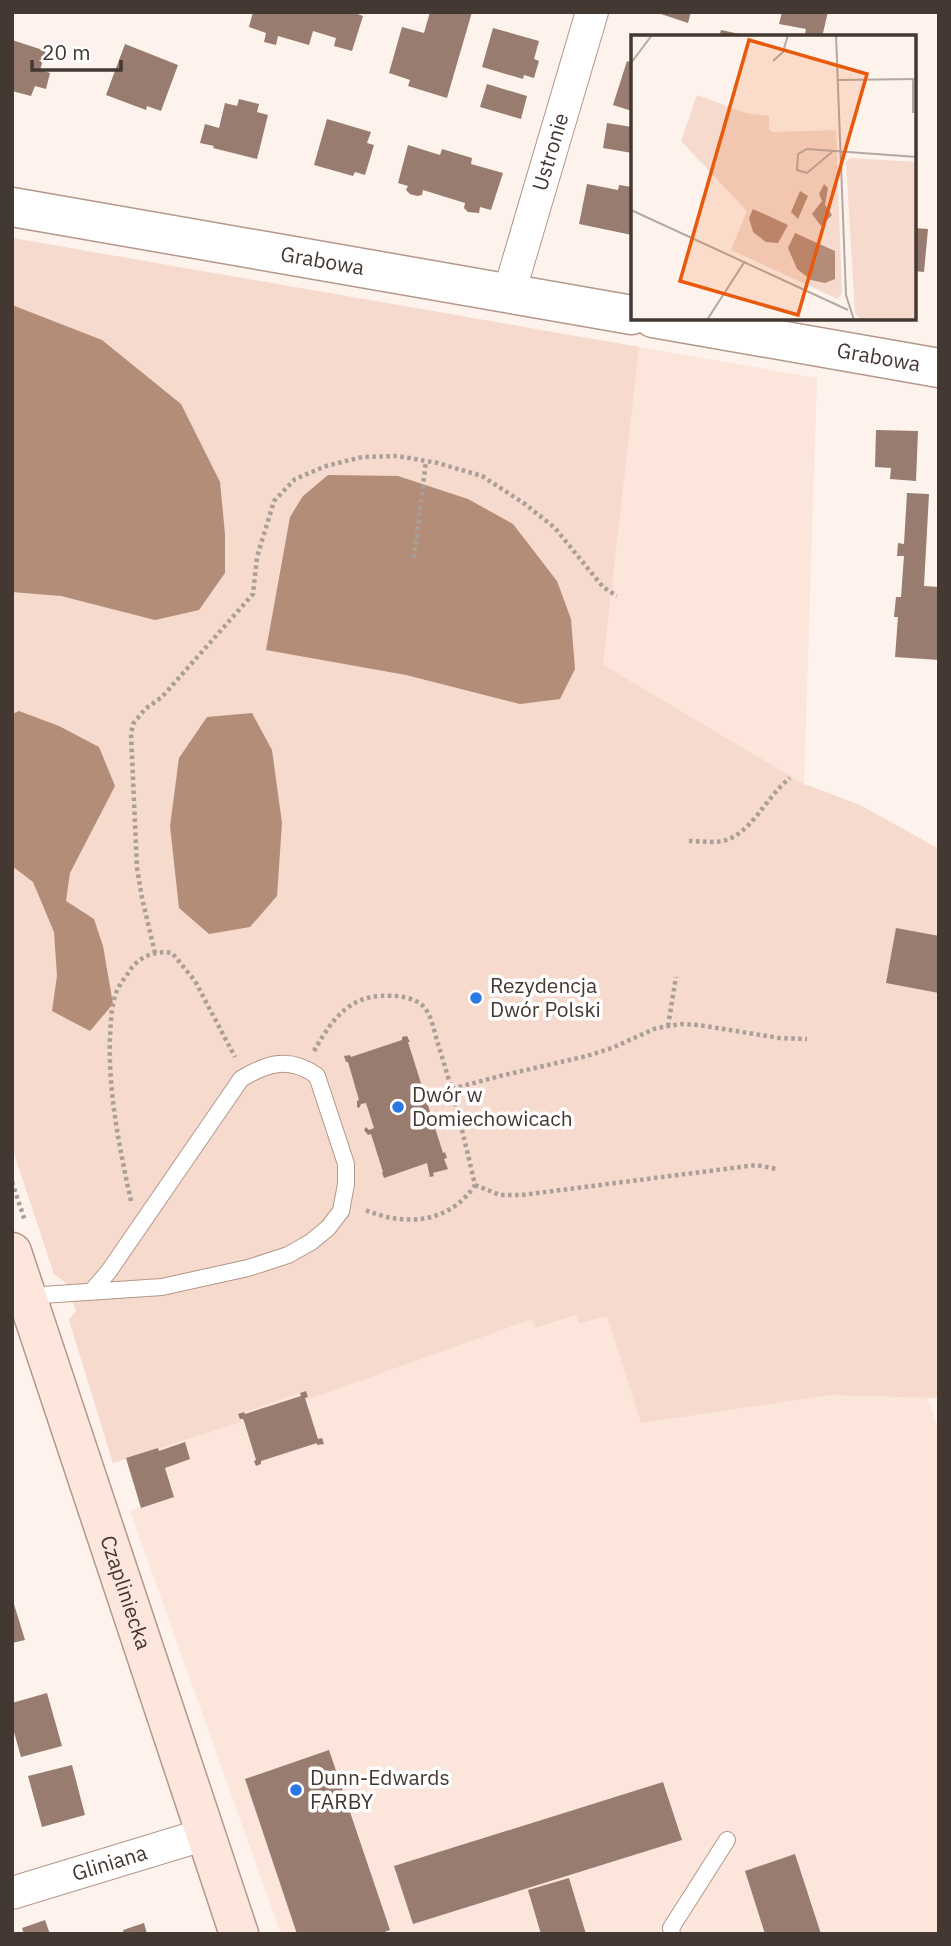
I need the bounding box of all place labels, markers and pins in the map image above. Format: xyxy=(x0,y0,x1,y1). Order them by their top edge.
place label: Rezydencja Dwór Polski xyxy=(490,971,601,1023)
marker: Rezydencja Dwór Polski xyxy=(468,990,484,1006)
place label: Dwór w Domiechowicach xyxy=(412,1080,573,1132)
marker: Dwór w Domiechowicach xyxy=(390,1099,406,1115)
place label: Dunn-Edwards FARBY xyxy=(310,1763,450,1815)
marker: Dunn-Edwards FARBY xyxy=(288,1782,304,1798)

